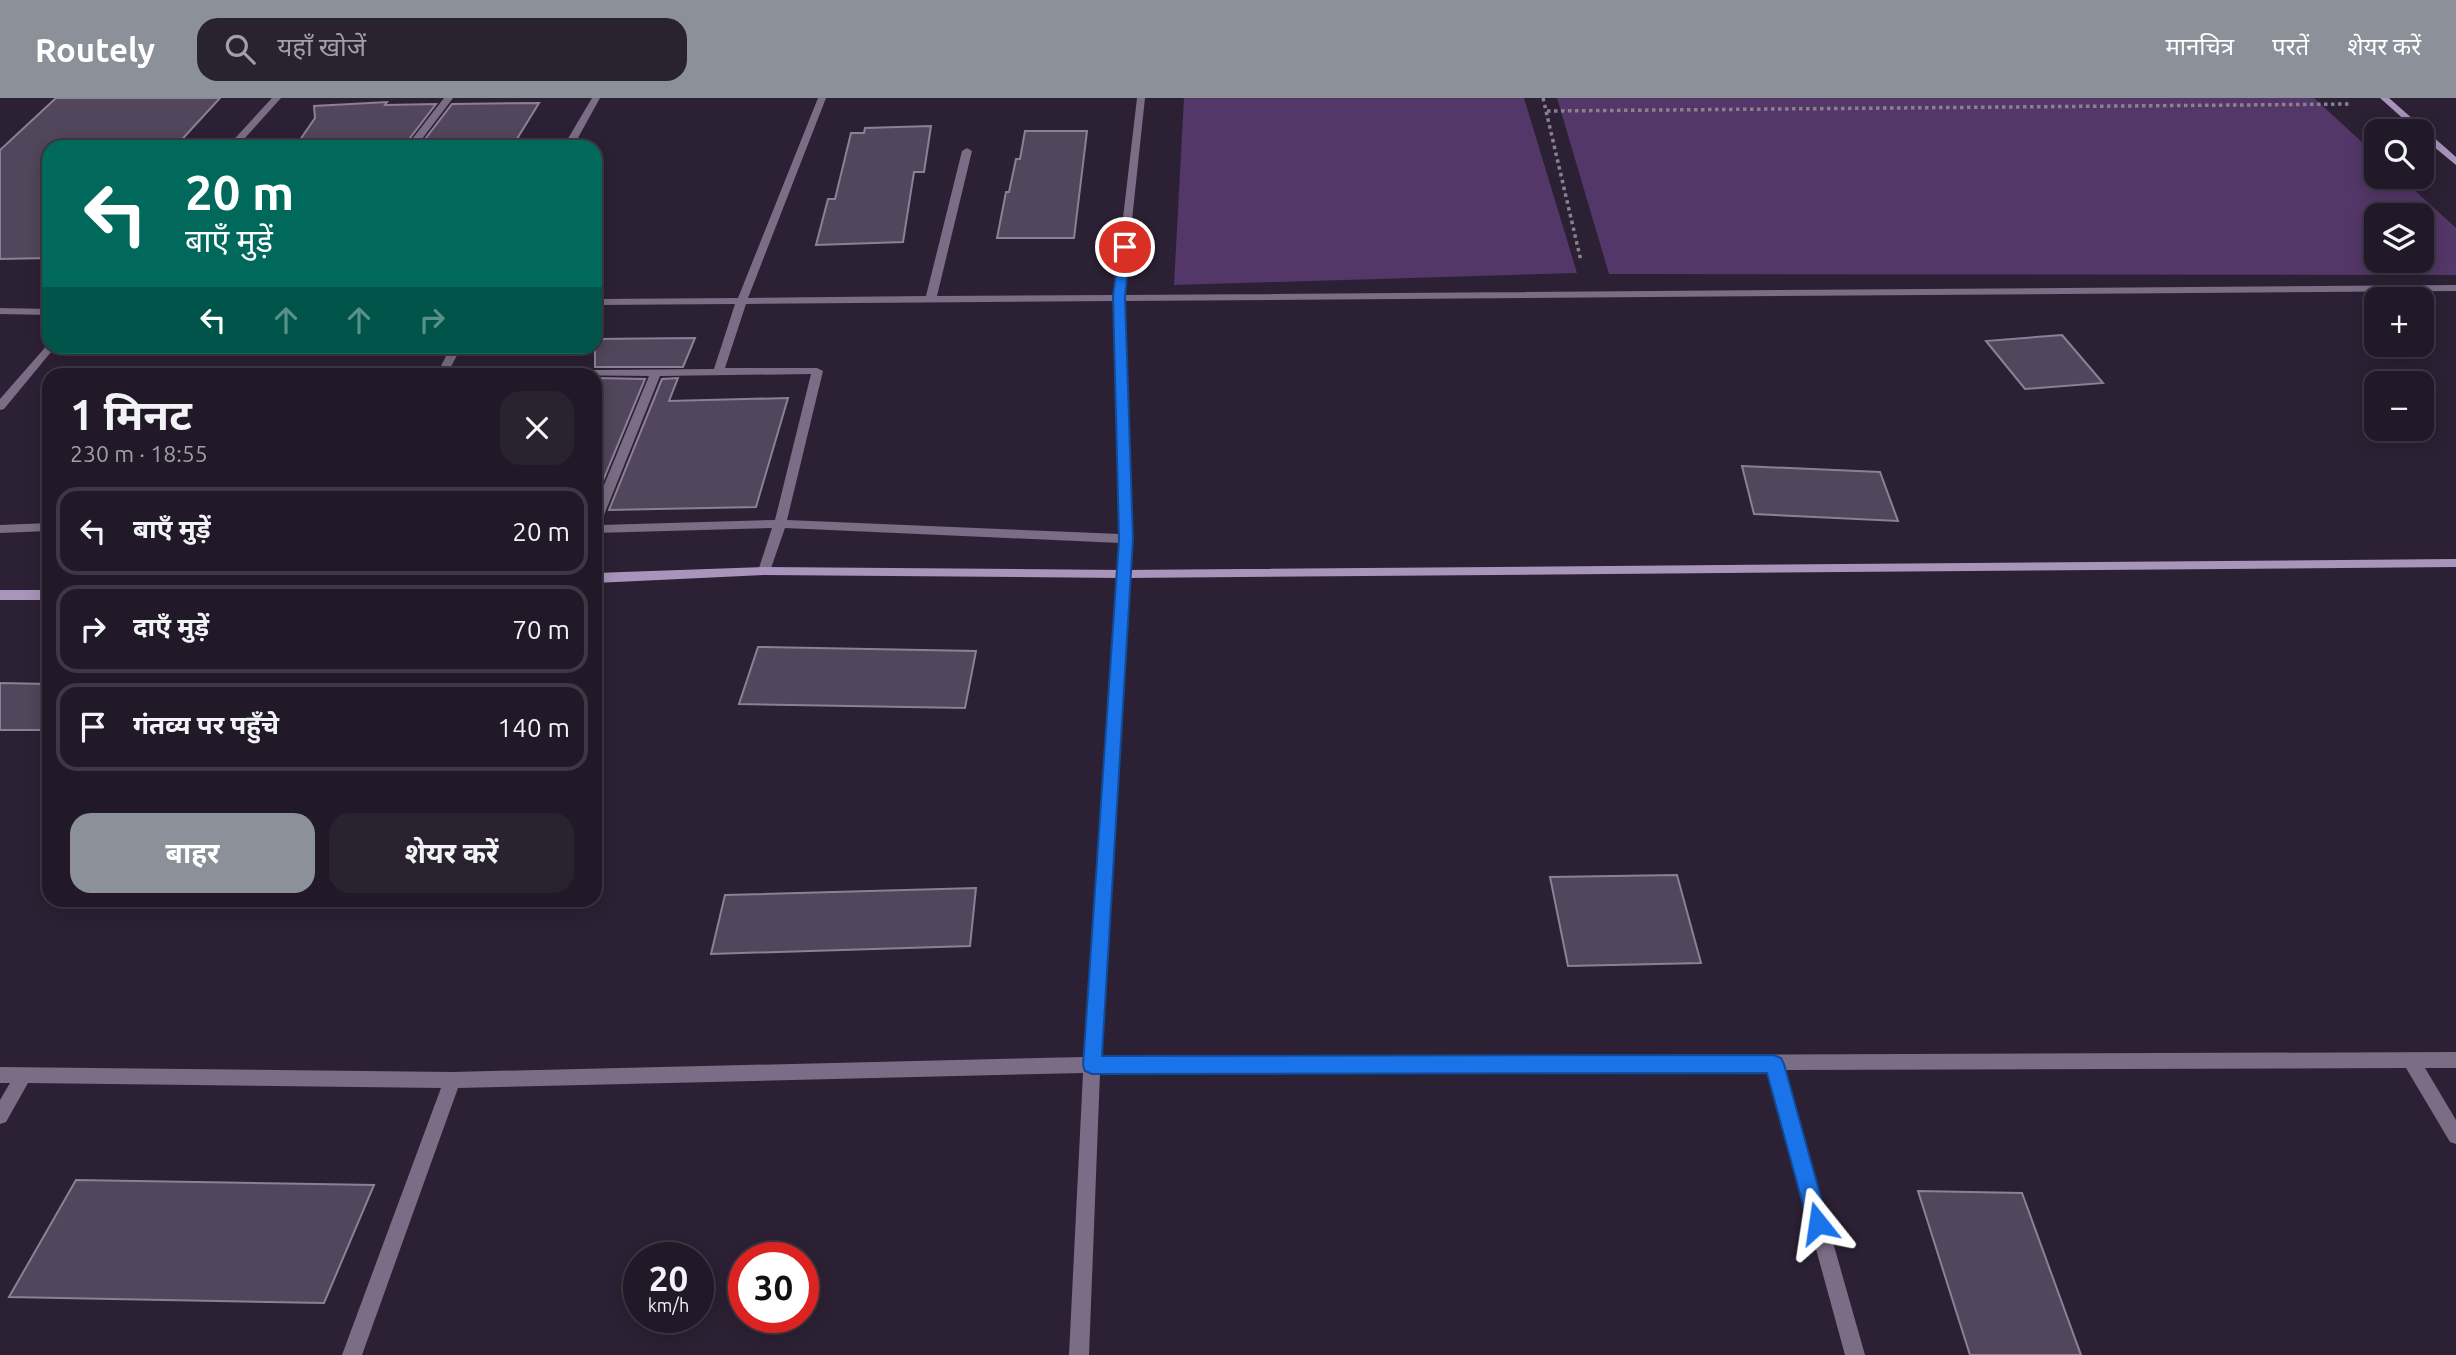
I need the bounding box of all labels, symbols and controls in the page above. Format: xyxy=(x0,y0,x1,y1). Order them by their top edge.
search box xyxy=(197,18,687,81)
icon: search xyxy=(221,30,259,68)
text: Routely xyxy=(35,31,155,68)
text: यहाँ खोजें xyxy=(277,32,366,61)
text: मानचित्र xyxy=(2165,33,2234,60)
text: परतें xyxy=(2272,33,2309,60)
text: शेयर करें xyxy=(2347,33,2421,60)
map controls xyxy=(2364,119,2434,441)
button: search xyxy=(2364,119,2434,189)
text: 20 m xyxy=(185,164,294,219)
icon: left xyxy=(70,168,161,259)
button: layers xyxy=(2364,203,2434,273)
pin xyxy=(1095,217,1155,277)
text: बाएँ मुड़ें xyxy=(185,222,273,258)
icon: arrive xyxy=(1106,228,1144,266)
button: + xyxy=(2364,287,2434,357)
icon: left xyxy=(194,301,232,339)
icon: ahead xyxy=(267,301,305,339)
icon: ahead xyxy=(340,301,378,339)
icon: right xyxy=(413,301,451,339)
button: − xyxy=(2364,371,2434,441)
text: 1 मिनट xyxy=(70,391,192,438)
button: close xyxy=(500,391,574,465)
text: 230 m · 18:55 xyxy=(70,441,208,466)
icon: left xyxy=(74,512,112,550)
text: बाएँ मुड़ें xyxy=(133,514,210,543)
text: 20 m xyxy=(512,517,570,546)
icon: right xyxy=(74,610,112,648)
text: दाएँ मुड़ें xyxy=(133,612,209,641)
text: 70 m xyxy=(512,615,570,644)
icon: arrive xyxy=(74,708,112,746)
text: गंतव्य पर पहुँचे xyxy=(133,710,279,739)
text: 140 m xyxy=(498,713,570,742)
button: बाहर xyxy=(70,813,315,893)
button: शेयर करें xyxy=(329,813,574,893)
position arrow xyxy=(1781,1186,1855,1260)
speed limit sign: 30 xyxy=(728,1242,819,1333)
text: 20 xyxy=(649,1258,688,1298)
text: km/h xyxy=(648,1295,689,1315)

